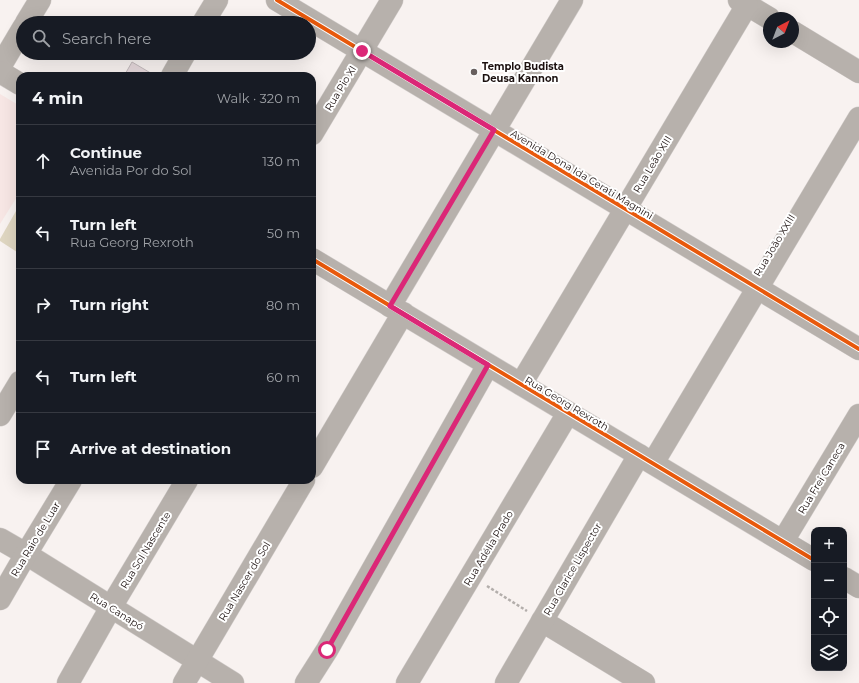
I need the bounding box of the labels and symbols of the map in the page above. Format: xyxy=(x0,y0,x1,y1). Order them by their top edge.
north arrow xyxy=(763,12,799,48)
route end xyxy=(353,42,371,60)
place label: Templo Budista Deusa Kannon xyxy=(482,60,564,85)
street label: Rua Pio XI xyxy=(322,63,359,113)
marker: Templo Budista Deusa Kannon xyxy=(469,67,479,77)
street label: Avenida Dona Ida Cerati Magnini xyxy=(508,127,655,222)
street label: Rua Leão XIII xyxy=(630,133,675,195)
street label: Rua João XXIII xyxy=(751,212,798,279)
street label: Rua Georg Rexroth xyxy=(523,373,611,434)
street label: Rua Frei Caneca xyxy=(795,440,848,516)
street label: Rua Raio de Luar xyxy=(8,499,63,579)
street label: Rua Adélia Prado xyxy=(461,508,516,588)
street label: Rua Sol Nascente xyxy=(117,509,174,591)
street label: Rua Clarice Lispector xyxy=(541,520,604,618)
street label: Rua Nascer do Sol xyxy=(216,539,273,623)
street label: Rua Canapó xyxy=(87,590,146,633)
route start xyxy=(318,641,336,659)

